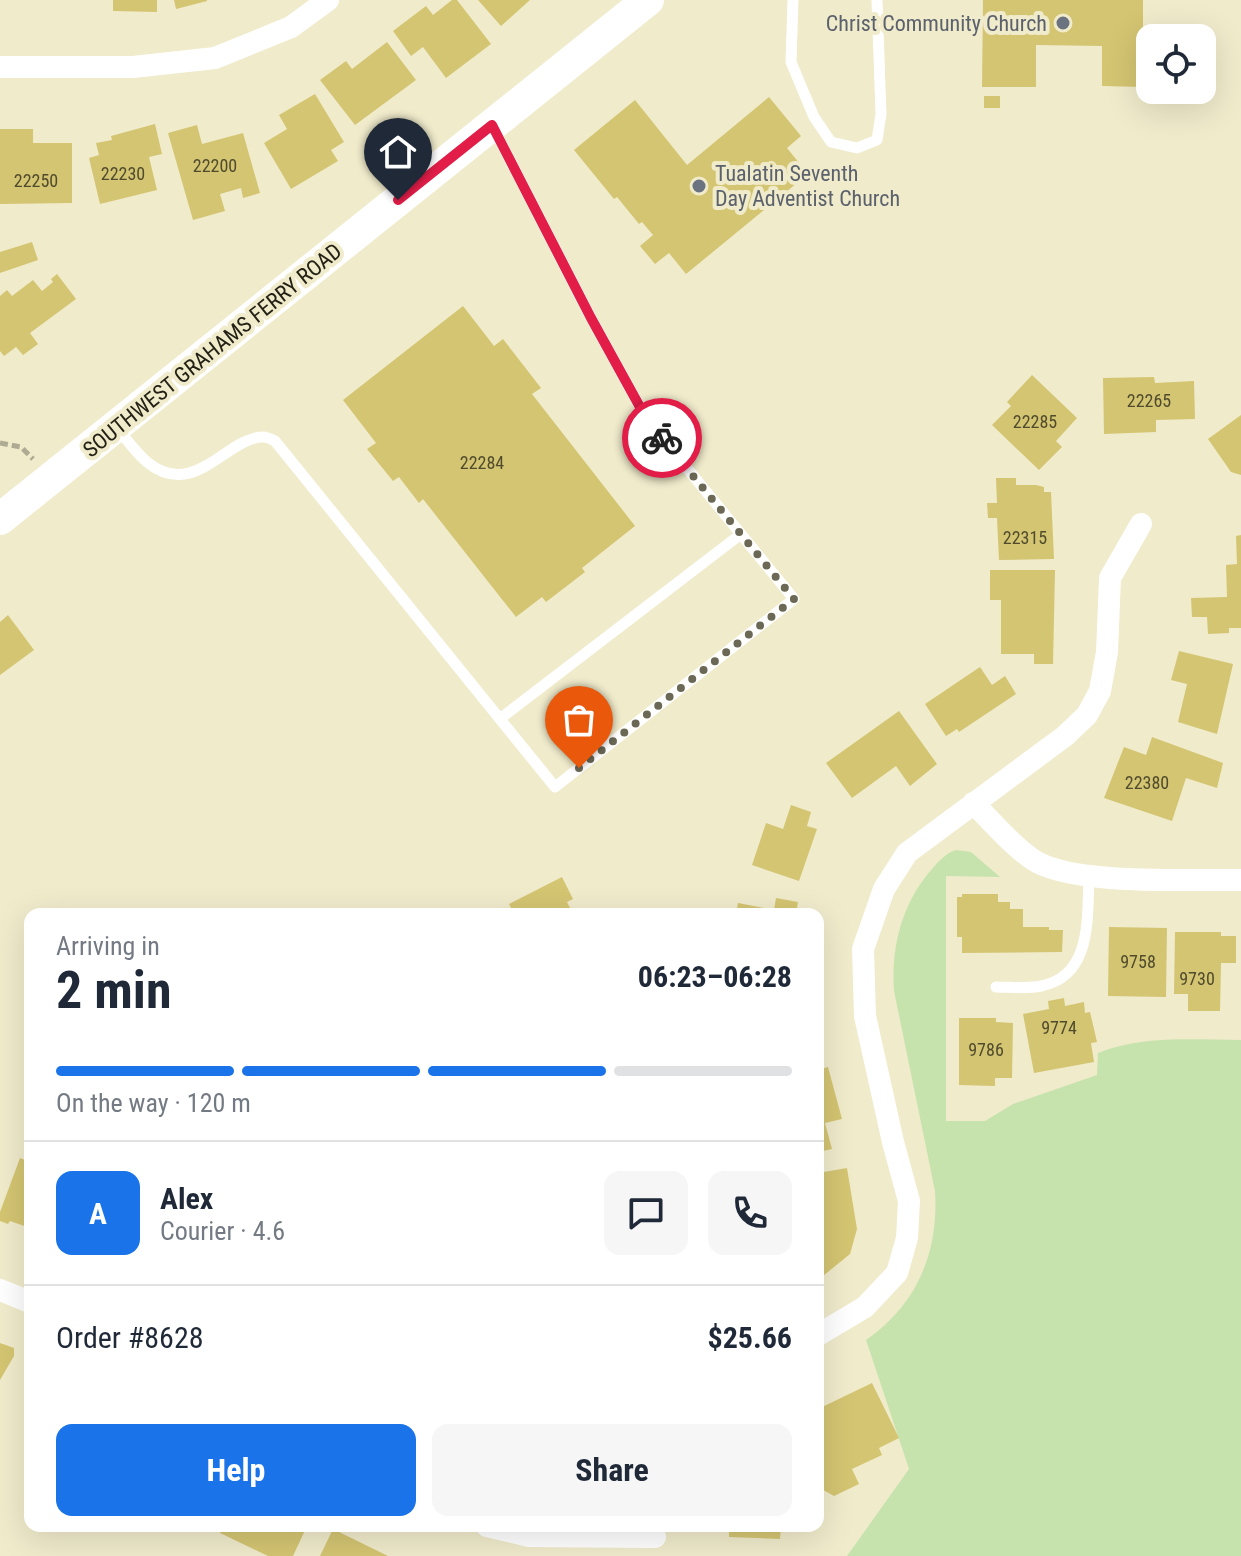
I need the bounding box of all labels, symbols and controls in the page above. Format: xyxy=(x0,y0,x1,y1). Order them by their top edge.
place label: Christ Community Church xyxy=(826,11,1047,36)
marker: Christ Community Church xyxy=(1054,14,1072,32)
map controls xyxy=(1136,24,1216,104)
button: locate xyxy=(1136,24,1216,104)
pin xyxy=(364,118,432,200)
icon: home xyxy=(376,130,420,174)
house number: 22200 xyxy=(193,155,237,176)
place label: Tualatin Seventh Day Adventist Church xyxy=(715,161,900,211)
house number: 22230 xyxy=(101,163,145,184)
house number: 22250 xyxy=(14,170,58,191)
marker: Tualatin Seventh Day Adventist Church xyxy=(690,177,708,195)
street label: SOUTHWEST GRAHAMS FERRY ROAD xyxy=(78,238,347,462)
house number: 22265 xyxy=(1127,390,1171,411)
courier xyxy=(622,398,702,478)
house number: 22285 xyxy=(1013,411,1057,432)
icon: bike xyxy=(640,416,684,460)
house number: 22284 xyxy=(460,452,504,473)
house number: 22315 xyxy=(1003,527,1047,548)
pin xyxy=(545,686,613,768)
icon: bag xyxy=(557,698,601,742)
house number: 22380 xyxy=(1125,772,1169,793)
text: Arriving in xyxy=(56,931,160,961)
house number: 9758 xyxy=(1120,951,1156,972)
text: 06:23–06:28 xyxy=(638,959,792,994)
text: 2 min xyxy=(56,960,172,1021)
house number: 9730 xyxy=(1179,968,1215,989)
house number: 9774 xyxy=(1041,1017,1077,1038)
house number: 9786 xyxy=(968,1039,1004,1060)
text: On the way · 120 m xyxy=(56,1088,251,1118)
button: chat xyxy=(604,1171,688,1255)
button: phone xyxy=(708,1171,792,1255)
text: Alex xyxy=(160,1181,213,1216)
text: A xyxy=(89,1196,107,1231)
text: Courier · 4.6 xyxy=(160,1216,285,1246)
text: Order #8628 xyxy=(56,1320,204,1355)
text: $25.66 xyxy=(707,1320,792,1355)
button: Help xyxy=(56,1424,416,1516)
button: Share xyxy=(432,1424,792,1516)

